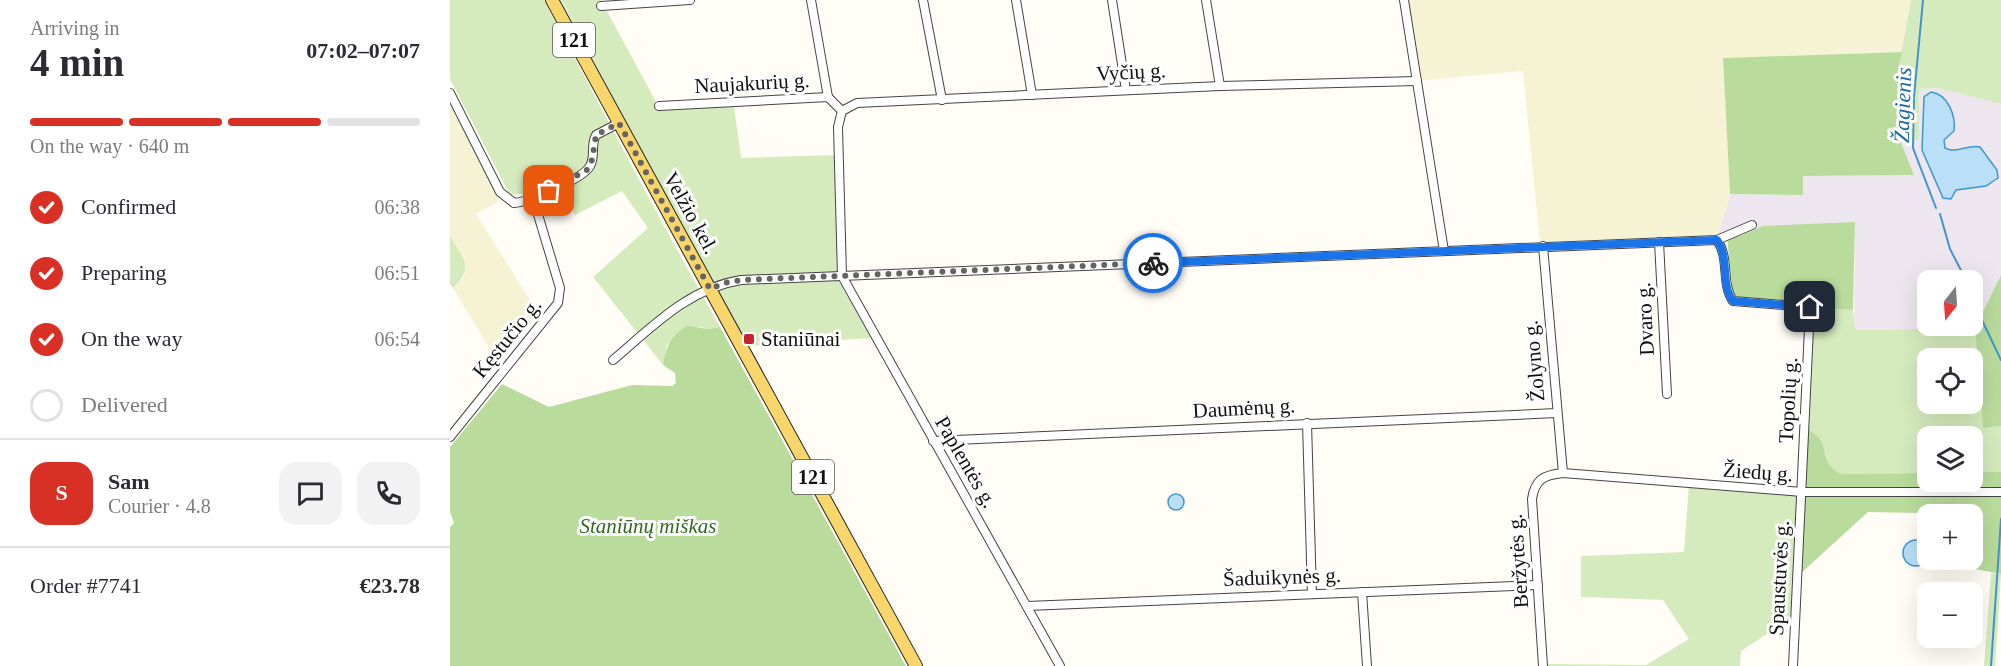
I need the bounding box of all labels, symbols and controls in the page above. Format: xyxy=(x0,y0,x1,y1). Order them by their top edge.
text: Arriving in xyxy=(30,17,119,39)
road number: 121 xyxy=(553,23,595,57)
text: 07:02–07:07 xyxy=(306,38,420,63)
text: 4 min xyxy=(30,41,124,84)
street label: Vyčių g. xyxy=(1095,58,1167,86)
water label: Žagienis xyxy=(1889,67,1916,143)
street label: Naujakurių g. xyxy=(694,68,810,98)
text: On the way · 640 m xyxy=(30,135,189,157)
pin xyxy=(523,165,574,216)
street label: Velžio kel. xyxy=(659,168,723,258)
icon: bag xyxy=(532,174,565,207)
icon: check xyxy=(30,191,63,224)
text: Confirmed xyxy=(81,194,176,219)
text: 06:38 xyxy=(374,196,420,218)
courier xyxy=(1123,233,1183,293)
icon: bike xyxy=(1137,247,1170,280)
icon: check xyxy=(30,257,63,290)
text: Preparing xyxy=(81,260,167,285)
text: 06:51 xyxy=(374,262,420,284)
north arrow xyxy=(1917,270,1983,336)
map controls xyxy=(1917,270,1983,648)
pin xyxy=(1784,281,1835,332)
street label: Dvaro g. xyxy=(1631,282,1659,356)
icon: home xyxy=(1793,290,1826,323)
street label: Kęstučio g. xyxy=(468,293,546,383)
street label: Žolyno g. xyxy=(1518,319,1550,403)
icon: check xyxy=(30,323,63,356)
text: On the way xyxy=(81,326,182,351)
place label: Staniūnai xyxy=(761,327,840,351)
text: 06:54 xyxy=(374,328,420,350)
marker: Staniūnai xyxy=(742,332,756,346)
button: locate xyxy=(1917,348,1983,414)
street label: Topolių g. xyxy=(1774,356,1802,444)
text: Delivered xyxy=(81,392,168,417)
street label: Daumėnų g. xyxy=(1192,393,1296,423)
street label: Paplentės g. xyxy=(930,412,1002,512)
button: layers xyxy=(1917,426,1983,492)
street label: Žiedų g. xyxy=(1722,458,1794,486)
road number: 121 xyxy=(792,460,834,494)
button: chat xyxy=(279,462,342,525)
button: phone xyxy=(357,462,420,525)
text: Sam xyxy=(108,469,150,494)
text: S xyxy=(55,480,68,505)
text: Courier · 4.8 xyxy=(108,495,211,517)
button: + xyxy=(1917,504,1983,570)
street label: Beržytės g. xyxy=(1503,513,1533,609)
park label: Staniūnų miškas xyxy=(579,514,717,538)
street label: Spaustuvės g. xyxy=(1764,520,1794,636)
street label: Šaduikynės g. xyxy=(1223,563,1341,591)
text: Order #7741 xyxy=(30,573,142,598)
text: €23.78 xyxy=(360,573,420,598)
button: − xyxy=(1917,582,1983,648)

